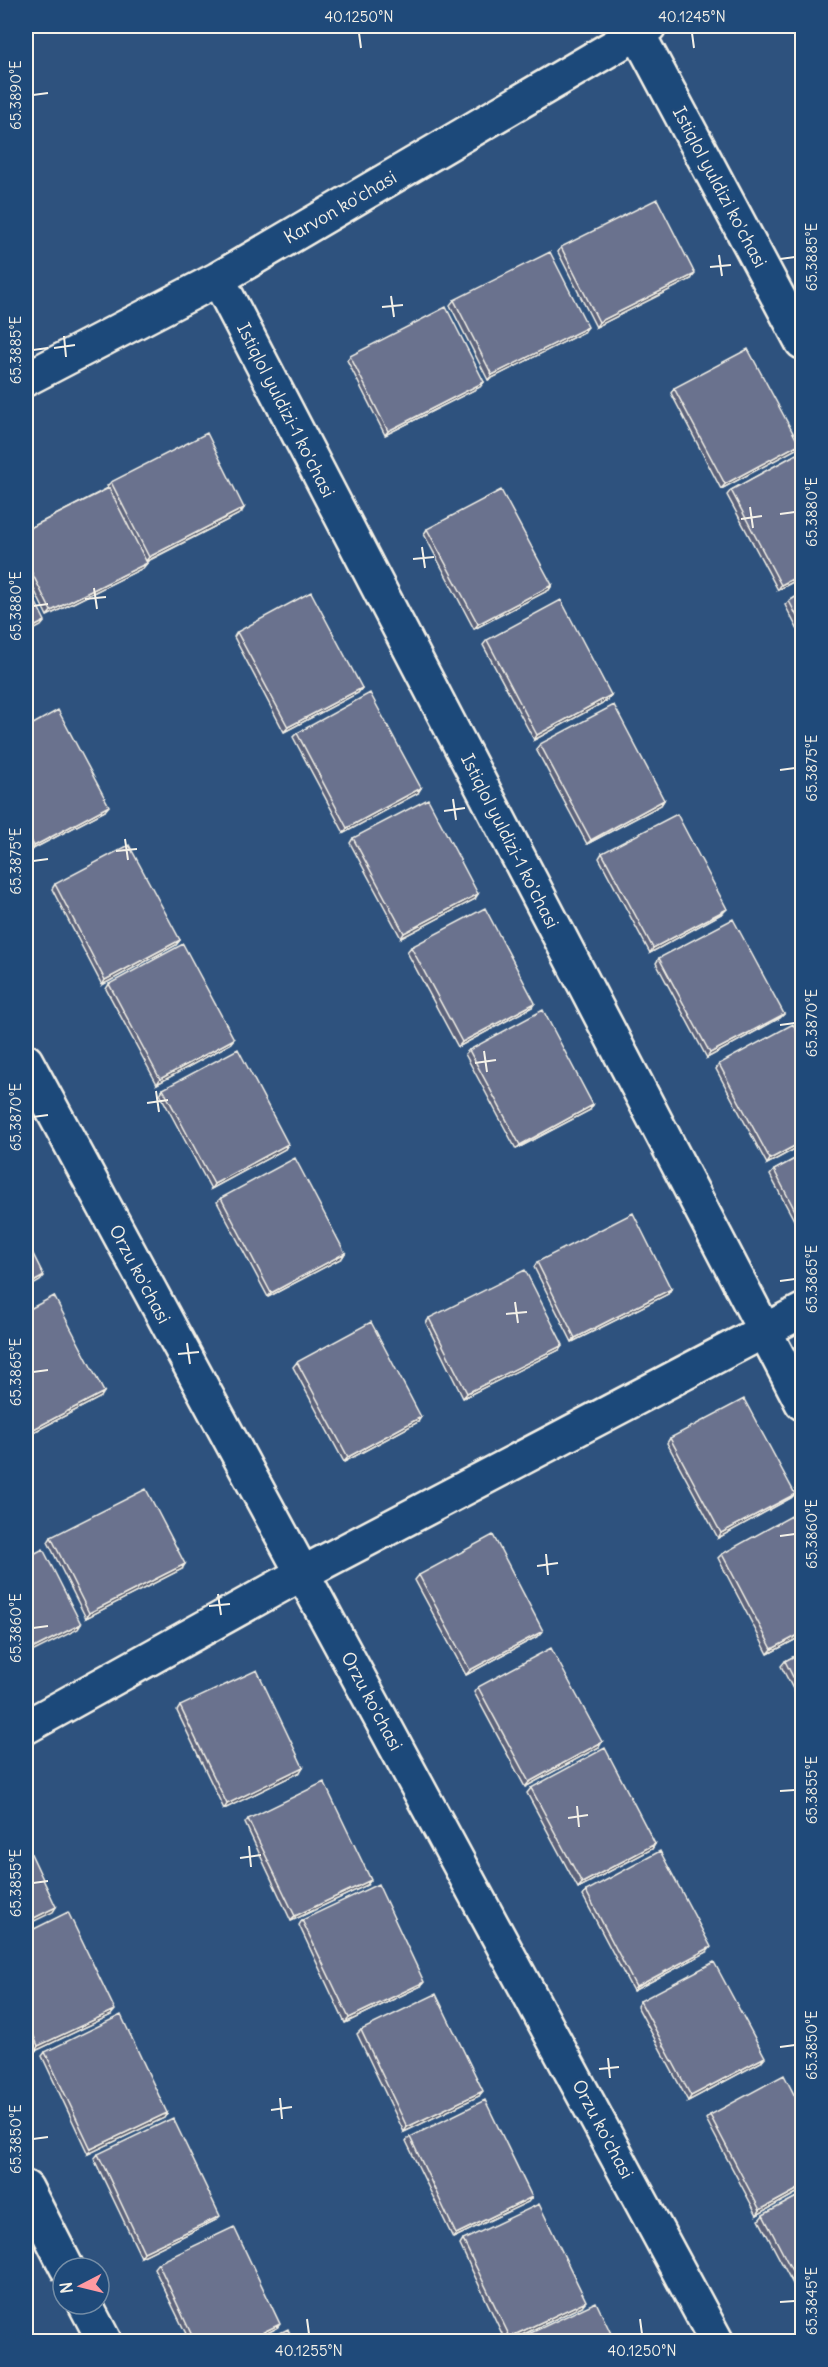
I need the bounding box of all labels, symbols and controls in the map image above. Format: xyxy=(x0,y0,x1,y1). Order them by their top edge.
text: 40.1250°N xyxy=(324,7,394,26)
text: 40.1245°N xyxy=(658,7,726,26)
text: 65.3890°E xyxy=(6,60,25,130)
street label: Istiqlol yuldizi ko'chasi xyxy=(668,103,772,271)
street label: Karvon ko'chasi xyxy=(280,165,400,249)
text: 65.3885°E xyxy=(802,222,821,291)
text: 65.3885°E xyxy=(6,315,25,384)
street label: Istiqlol yuldizi-1 ko'chasi xyxy=(232,319,340,501)
text: 65.3880°E xyxy=(802,477,821,547)
text: 65.3880°E xyxy=(6,571,25,641)
text: 65.3875°E xyxy=(802,734,821,802)
street label: Istiqlol yuldizi-1 ko'chasi xyxy=(456,750,564,932)
text: 65.3875°E xyxy=(6,827,25,895)
text: 65.3870°E xyxy=(802,989,821,1057)
text: 65.3870°E xyxy=(6,1083,25,1151)
street label: Orzu ko'chasi xyxy=(104,1221,176,1327)
text: 65.3865°E xyxy=(802,1244,821,1313)
text: 65.3865°E xyxy=(6,1337,25,1406)
text: 65.3860°E xyxy=(802,1499,821,1569)
text: 65.3860°E xyxy=(6,1593,25,1663)
street label: Orzu ko'chasi xyxy=(336,1648,408,1754)
text: 65.3855°E xyxy=(802,1756,821,1824)
text: 65.3855°E xyxy=(6,1849,25,1917)
text: 65.3850°E xyxy=(802,2010,821,2080)
street label: Orzu ko'chasi xyxy=(567,2076,639,2182)
text: 65.3850°E xyxy=(6,2104,25,2174)
north arrow xyxy=(51,2256,111,2316)
text: 65.3845°E xyxy=(802,2266,821,2335)
text: N xyxy=(56,2281,77,2295)
text: 40.1255°N xyxy=(275,2341,343,2360)
text: 40.1250°N xyxy=(607,2341,677,2360)

